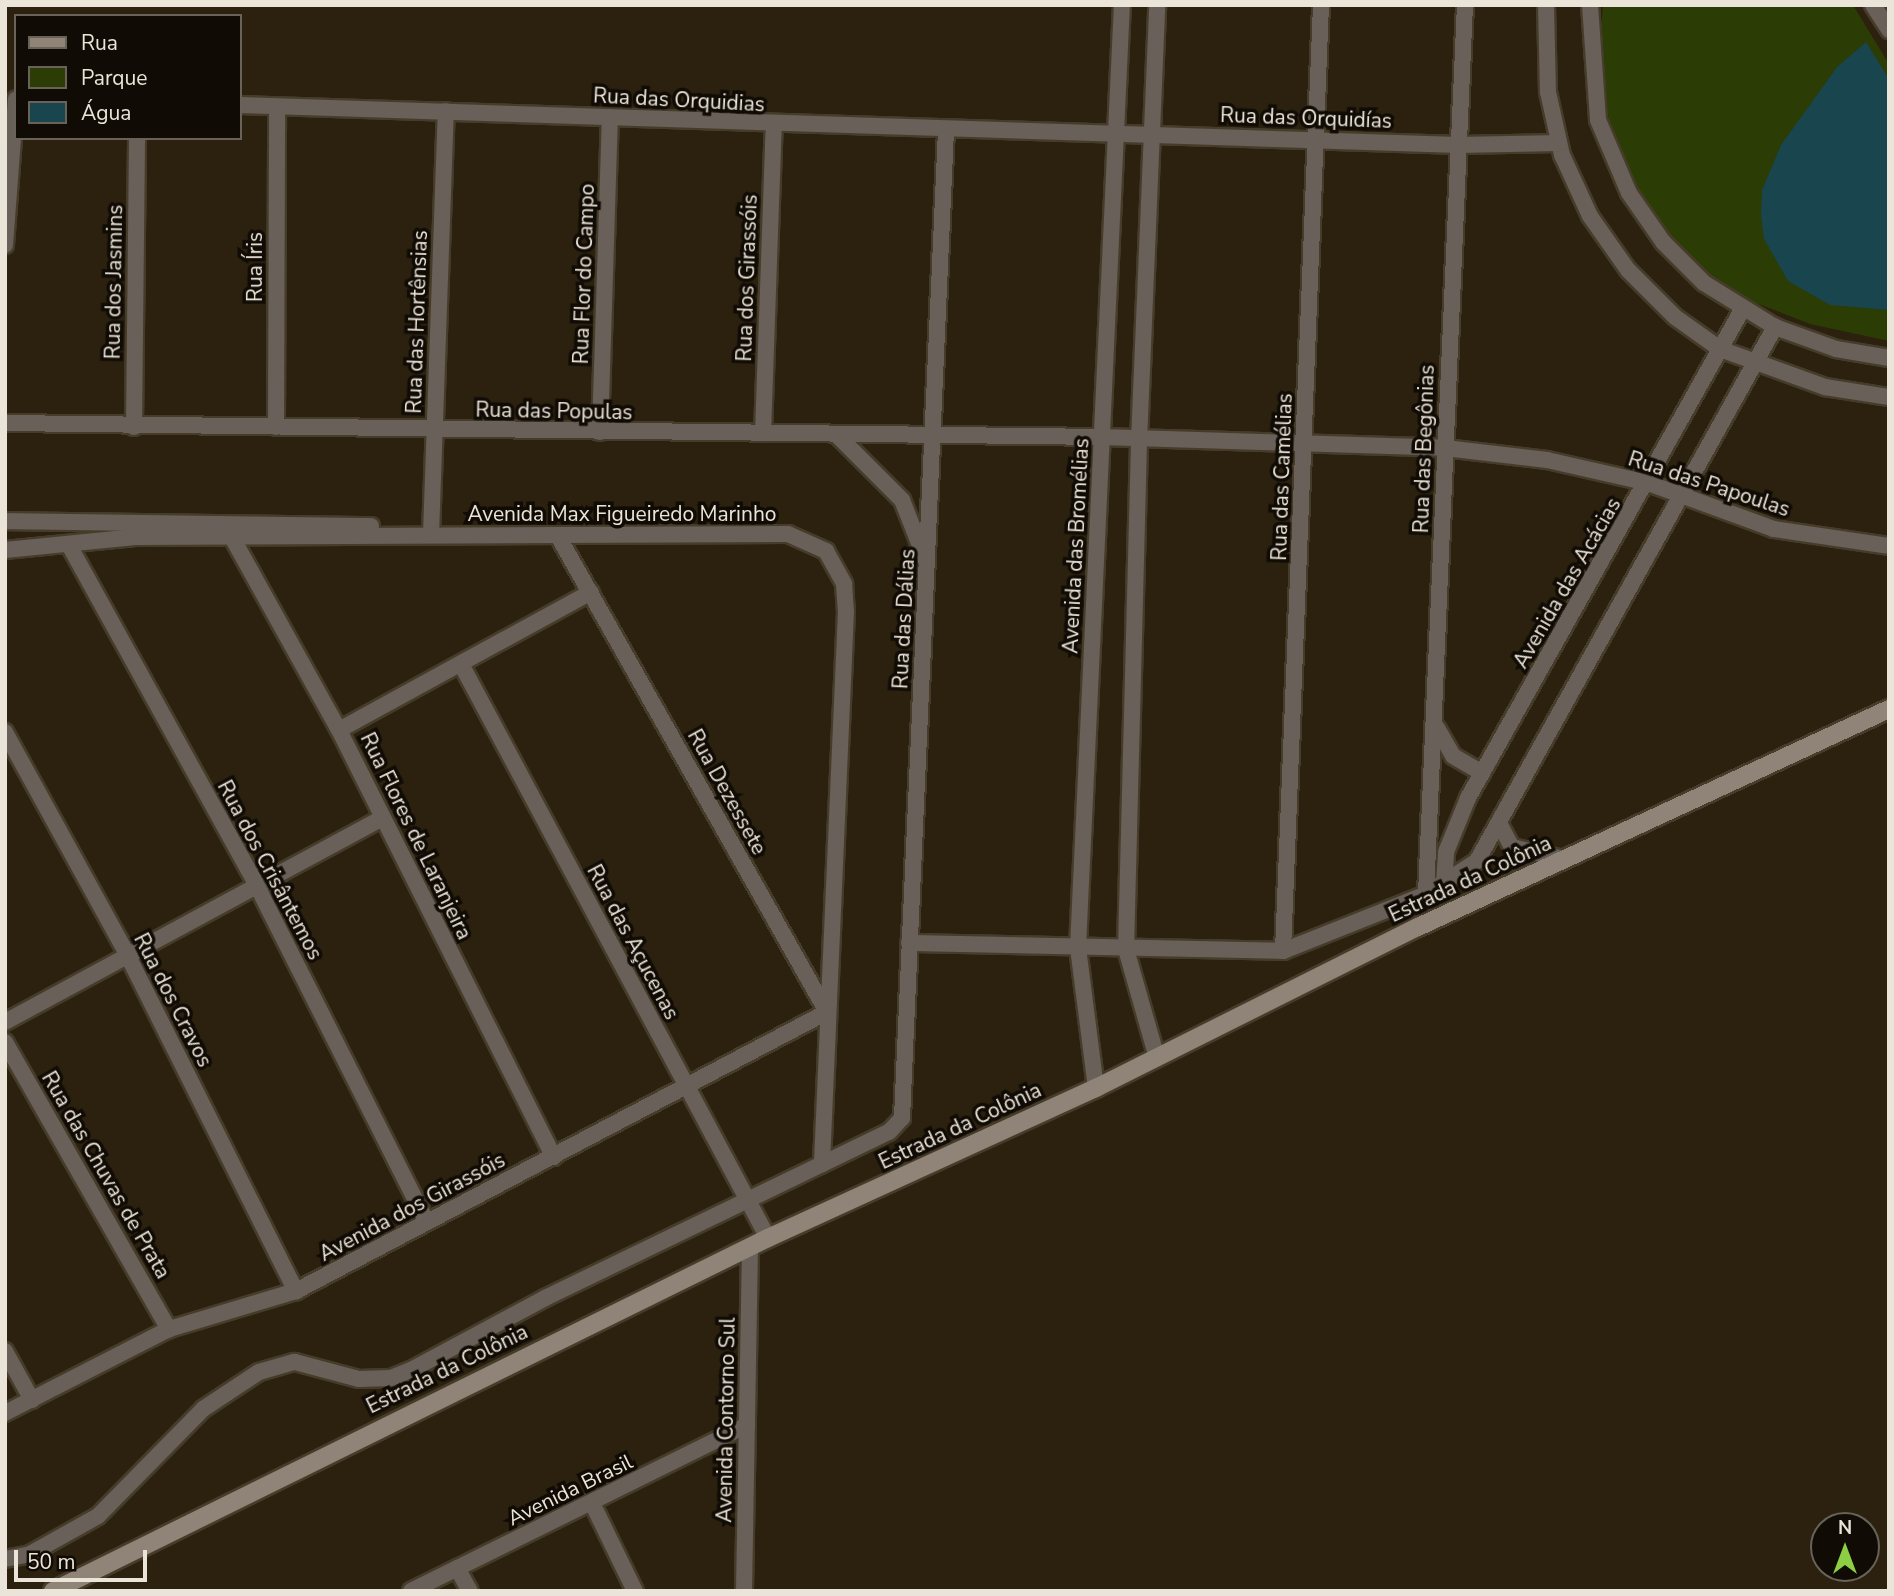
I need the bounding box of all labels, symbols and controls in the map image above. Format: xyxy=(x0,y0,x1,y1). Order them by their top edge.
legend xyxy=(14,14,242,140)
text: Rua xyxy=(81,29,118,57)
text: Parque xyxy=(81,64,148,92)
street label: Rua das Orquidias xyxy=(592,83,766,117)
text: Água xyxy=(81,99,131,127)
street label: Rua das Orquidías xyxy=(1220,102,1392,134)
street label: Rua Flor do Campo xyxy=(568,183,600,365)
street label: Rua dos Girassóis xyxy=(731,194,763,362)
street label: Rua dos Jasmins xyxy=(100,204,128,360)
street label: Rua das Hortênsias xyxy=(401,230,433,414)
street label: Rua Íris xyxy=(242,232,268,302)
street label: Rua das Begônias xyxy=(1408,364,1440,534)
street label: Rua das Camélias xyxy=(1266,393,1298,561)
street label: Rua das Populas xyxy=(475,397,633,425)
street label: Avenida das Bromélias xyxy=(1058,438,1094,654)
street label: Rua das Papoulas xyxy=(1625,446,1793,522)
street label: Avenida das Acácias xyxy=(1508,493,1626,673)
street label: Avenida Max Figueiredo Marinho xyxy=(467,501,777,527)
street label: Rua das Dálias xyxy=(888,548,920,690)
street label: Rua Dezessete xyxy=(682,725,772,859)
street label: Rua Flores de Laranjeira xyxy=(355,728,477,944)
street label: Rua dos Crisântemos xyxy=(212,776,328,964)
street label: Estrada da Colônia xyxy=(1385,830,1555,928)
street label: Rua das Açucenas xyxy=(582,860,684,1024)
street label: Rua dos Cravos xyxy=(128,929,218,1071)
street label: Rua das Chuvas de Prata xyxy=(36,1067,176,1283)
street label: Estrada da Colônia xyxy=(875,1077,1045,1175)
street label: Avenida dos Girassóis xyxy=(315,1147,509,1267)
street label: Avenida Contorno Sul xyxy=(712,1317,740,1523)
street label: Estrada da Colônia xyxy=(362,1319,532,1419)
street label: Avenida Brasil xyxy=(503,1449,637,1531)
north arrow xyxy=(1810,1512,1880,1582)
text: N xyxy=(1838,1515,1852,1541)
scale bar xyxy=(18,1536,150,1580)
text: 50 m xyxy=(27,1548,76,1576)

